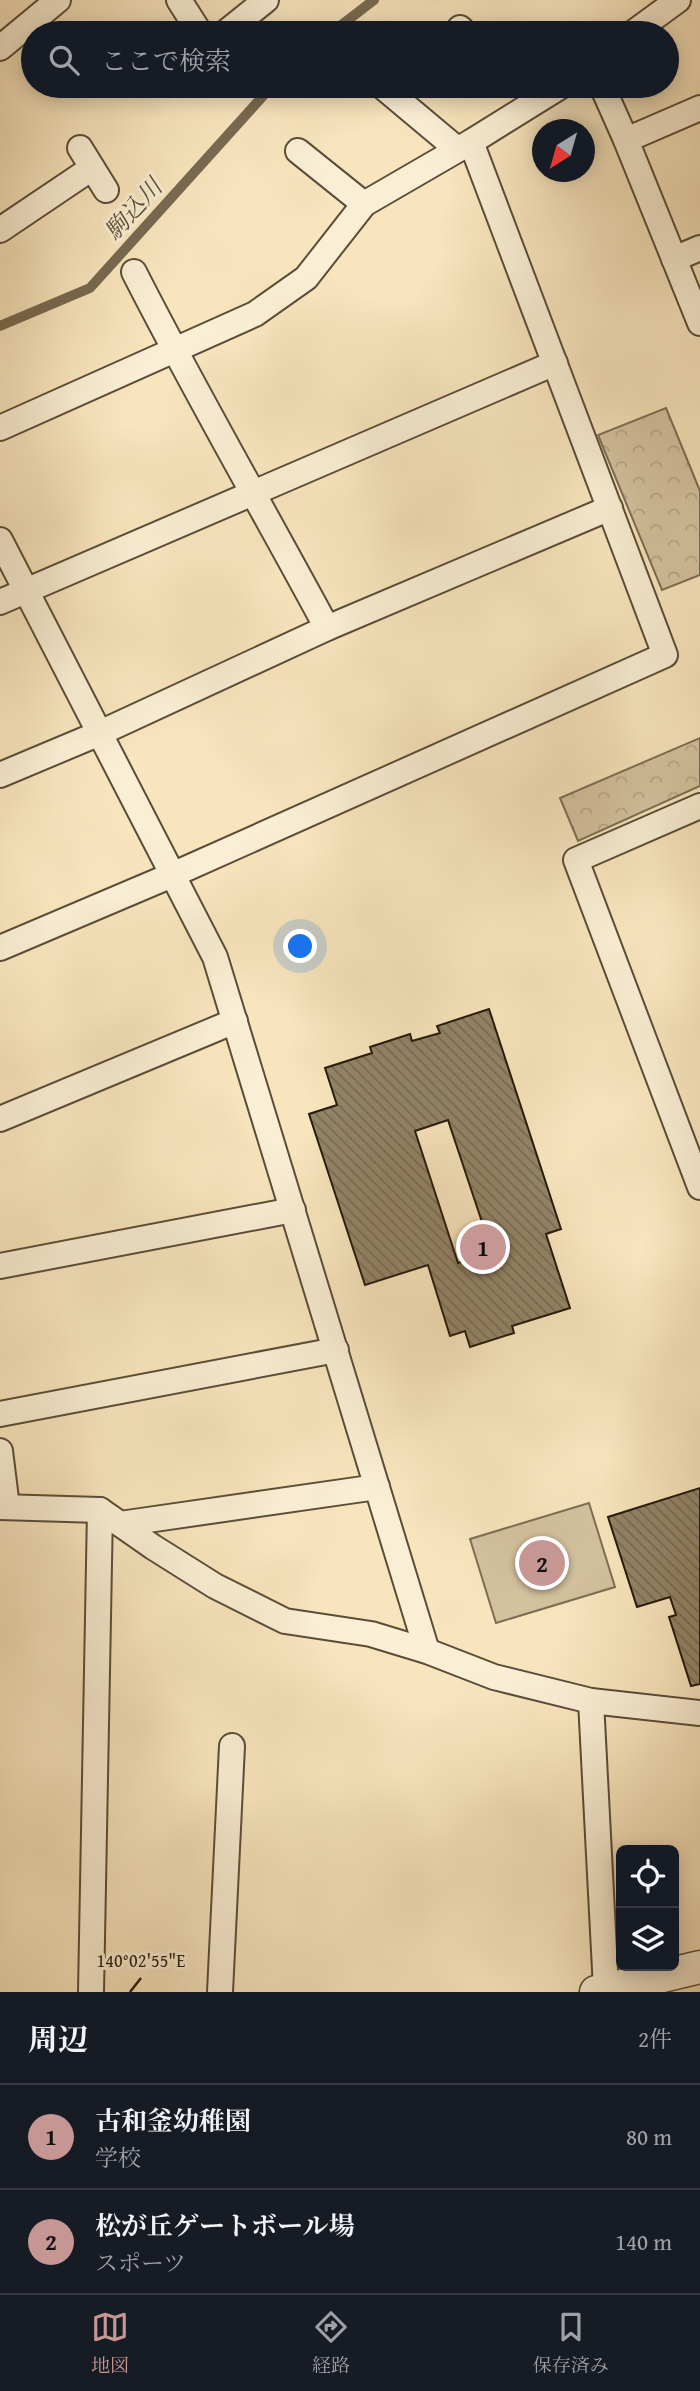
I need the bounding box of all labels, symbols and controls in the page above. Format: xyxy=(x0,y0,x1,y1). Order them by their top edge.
search box xyxy=(21,21,679,98)
icon: search xyxy=(45,41,83,79)
text: ここで検索 xyxy=(101,41,231,80)
north arrow xyxy=(532,119,595,182)
water label: 駒込川 xyxy=(96,168,172,247)
your location xyxy=(283,929,317,963)
pin: 1 xyxy=(460,1221,506,1273)
pin: 2 xyxy=(519,1537,565,1589)
map controls xyxy=(616,1845,679,1971)
button: locate xyxy=(616,1845,679,1908)
button: layers xyxy=(616,1908,679,1971)
text: 140°02'55"E xyxy=(97,1947,185,1974)
text: 周辺 xyxy=(28,2017,88,2061)
text: 2件 xyxy=(638,2022,672,2055)
text: 古和釜幼稚園 xyxy=(95,2101,251,2140)
text: 1 xyxy=(45,2120,57,2153)
text: 80 m xyxy=(626,2120,672,2153)
text: 学校 xyxy=(95,2141,141,2174)
text: 松が丘ゲートボール場 xyxy=(95,2206,354,2245)
text: 2 xyxy=(45,2225,57,2258)
text: 140 m xyxy=(615,2225,672,2258)
text: スポーツ xyxy=(95,2246,186,2279)
tab: 地図 xyxy=(91,2308,129,2379)
tab: 経路 xyxy=(312,2308,350,2379)
tab: 保存済み xyxy=(533,2308,609,2379)

